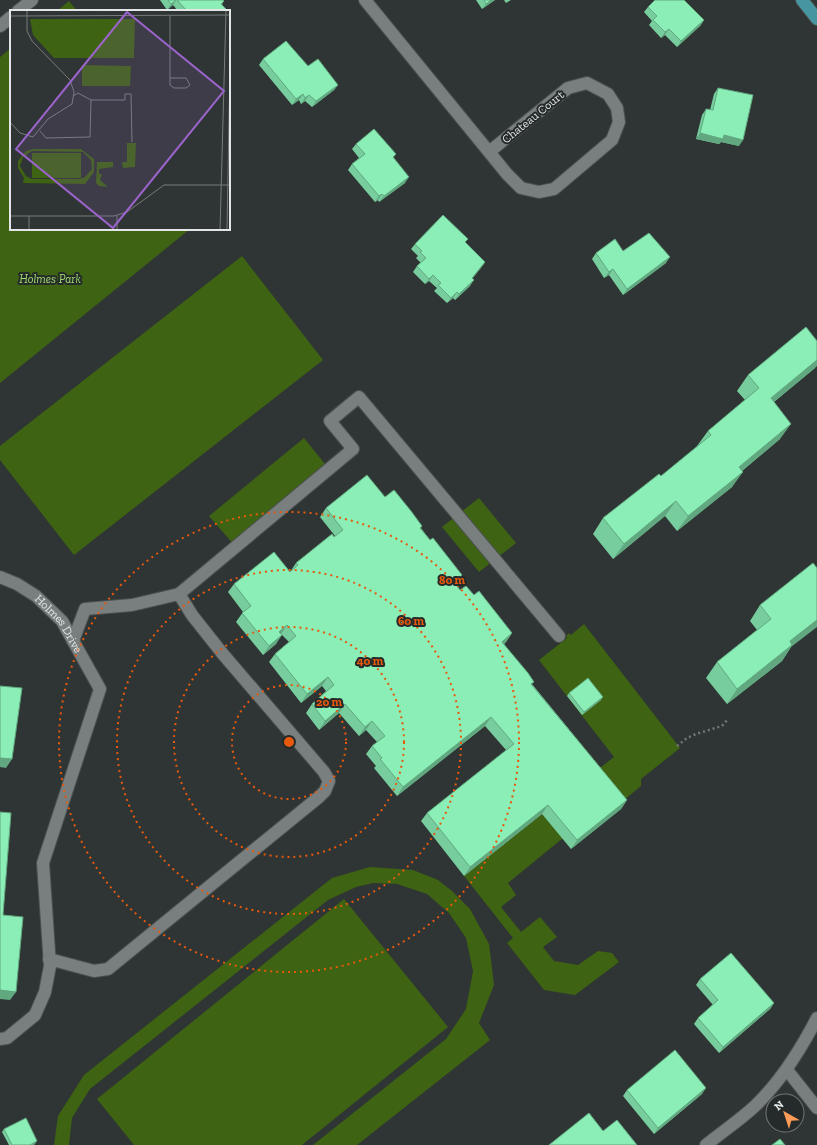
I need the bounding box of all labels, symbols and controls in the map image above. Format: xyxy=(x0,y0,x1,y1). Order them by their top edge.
inset map xyxy=(10,10,230,230)
street label: Chateau Court xyxy=(499,87,567,146)
park label: Holmes Park xyxy=(19,272,81,286)
text: 80 m xyxy=(439,573,466,587)
street label: Holmes Drive xyxy=(32,592,86,656)
text: 60 m xyxy=(398,614,425,628)
text: 40 m xyxy=(357,654,384,668)
text: 20 m xyxy=(316,695,343,709)
centre of rings xyxy=(282,735,296,749)
north arrow xyxy=(765,1093,805,1133)
text: N xyxy=(772,1098,787,1113)

